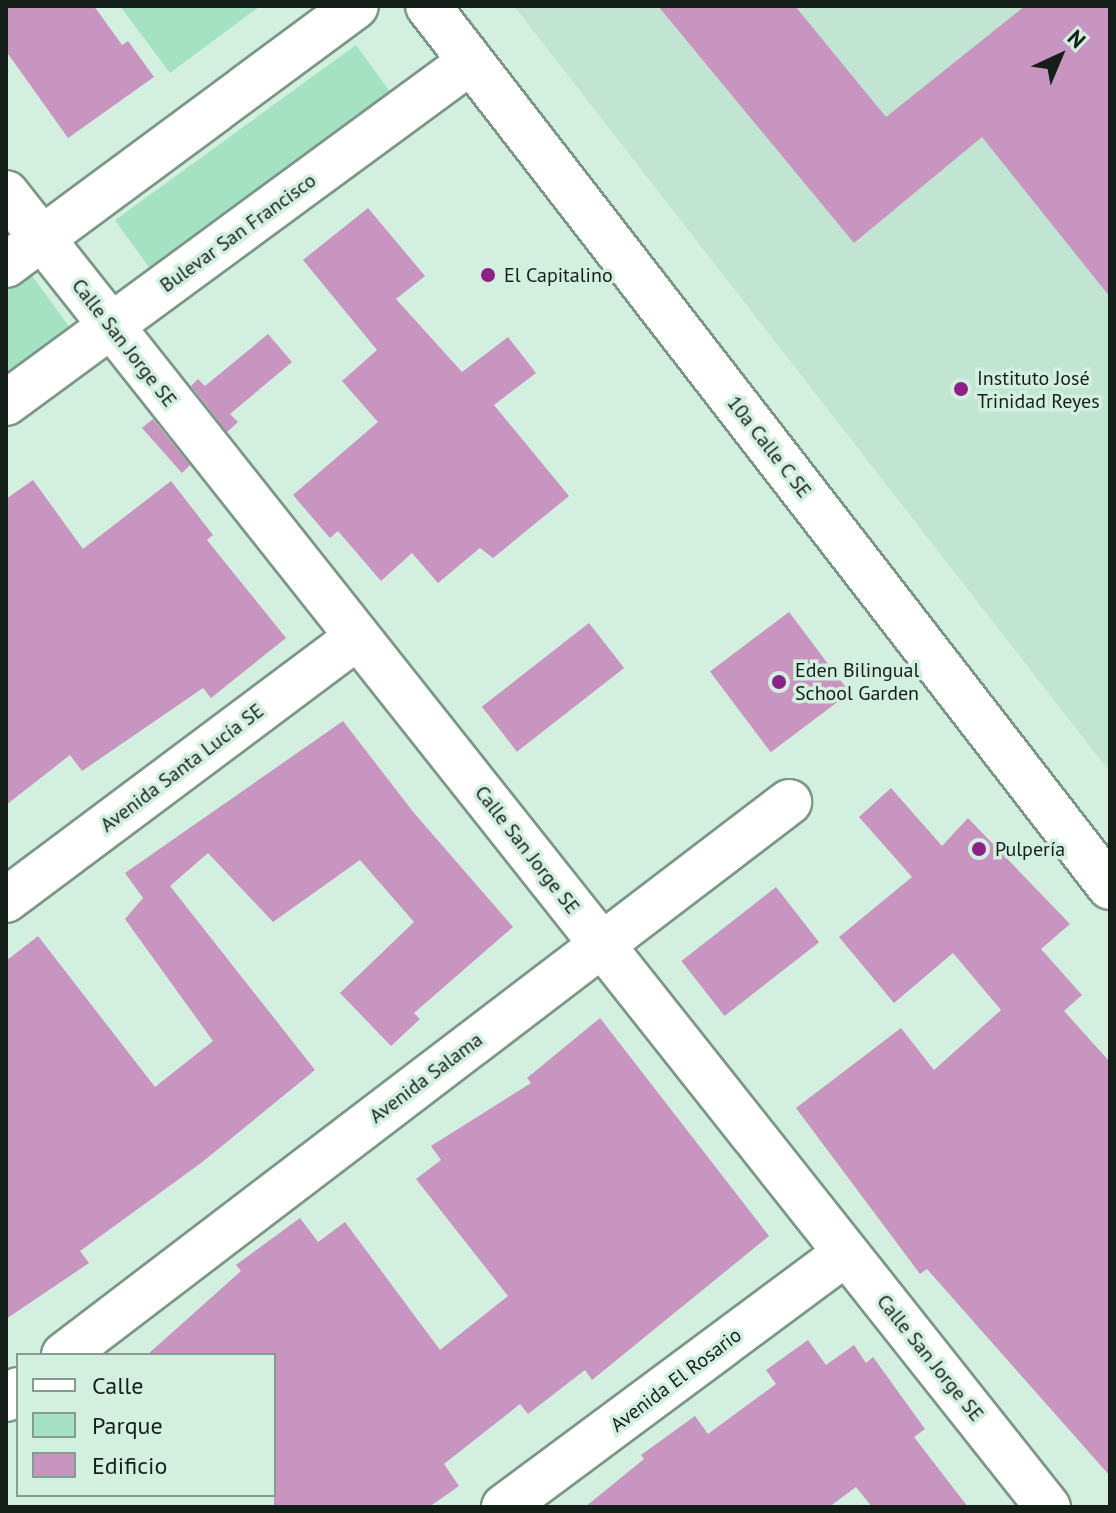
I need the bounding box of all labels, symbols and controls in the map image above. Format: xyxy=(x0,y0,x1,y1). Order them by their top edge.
north arrow xyxy=(1020,16,1100,96)
text: N xyxy=(1062,24,1092,54)
street label: Bulevar San Francisco xyxy=(155,168,321,298)
place label: El Capitalino xyxy=(504,263,613,287)
marker: El Capitalino xyxy=(479,266,497,284)
street label: Calle San Jorge SE xyxy=(67,274,181,412)
place label: Instituto José Trinidad Reyes xyxy=(977,366,1100,413)
marker: Instituto José Trinidad Reyes xyxy=(952,380,970,398)
street label: 10a Calle C SE xyxy=(722,391,816,503)
place label: Eden Bilingual School Garden xyxy=(795,658,919,705)
marker: Eden Bilingual School Garden xyxy=(770,673,788,691)
street label: Avenida Santa Lucía SE xyxy=(96,699,268,837)
street label: Calle San Jorge SE xyxy=(470,781,584,919)
place label: Pulpería xyxy=(995,837,1065,861)
marker: Pulpería xyxy=(970,840,988,858)
street label: Avenida Salama xyxy=(365,1028,487,1128)
street label: Calle San Jorge SE xyxy=(872,1290,988,1426)
street label: Avenida El Rosario xyxy=(606,1323,746,1437)
legend xyxy=(16,1353,276,1497)
text: Calle xyxy=(92,1370,143,1401)
text: Parque xyxy=(92,1410,163,1441)
text: Edificio xyxy=(92,1450,167,1481)

